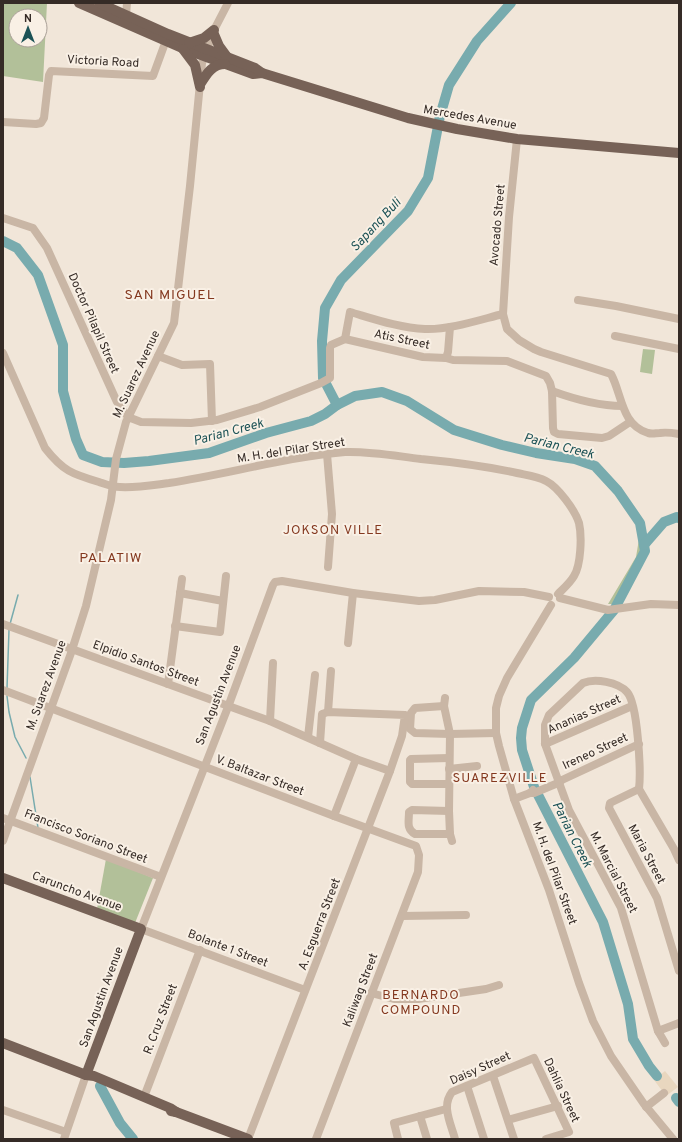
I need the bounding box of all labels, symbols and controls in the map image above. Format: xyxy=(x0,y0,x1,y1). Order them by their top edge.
north arrow xyxy=(8,8,48,48)
text: N xyxy=(24,12,32,26)
street label: Victoria Road xyxy=(66,52,140,72)
street label: Mercedes Avenue xyxy=(422,102,518,134)
street label: Avocado Street xyxy=(486,183,510,267)
water label: Sapang Buli xyxy=(348,195,406,255)
street label: Doctor Pilapil Street xyxy=(64,271,122,376)
district label: SAN MIGUEL xyxy=(125,287,215,304)
street label: Atis Street xyxy=(372,326,431,354)
street label: M. Suarez Avenue xyxy=(110,328,164,421)
water label: Parian Creek xyxy=(192,416,266,450)
water label: Parian Creek xyxy=(522,430,596,464)
street label: M. H. del Pilar Street xyxy=(236,435,346,467)
district label: JOKSON VILLE xyxy=(283,523,383,539)
district label: PALATIW xyxy=(79,550,143,567)
street label: Elpidio Santos Street xyxy=(90,637,201,691)
street label: M. Suarez Avenue xyxy=(23,638,71,733)
street label: San Agustin Avenue xyxy=(192,643,245,748)
street label: Ananias Street xyxy=(545,692,624,738)
street label: Ireneo Street xyxy=(560,730,631,774)
street label: V. Baltazar Street xyxy=(213,752,306,800)
district label: SUAREZVILLE xyxy=(452,771,548,787)
water label: Parian Creek xyxy=(548,799,595,871)
street label: Francisco Soriano Street xyxy=(22,806,150,868)
street label: M. H. del Pilar Street xyxy=(528,819,580,927)
street label: Maria Street xyxy=(624,822,669,887)
street label: M. Marcial Street xyxy=(586,829,641,916)
street label: Caruncho Avenue xyxy=(29,868,124,916)
street label: A. Esguerra Street xyxy=(295,876,345,973)
street label: Bolante 1 Street xyxy=(185,926,270,972)
street label: San Agustin Avenue xyxy=(76,945,128,1050)
street label: Kaliwag Street xyxy=(340,951,382,1030)
street label: R. Cruz Street xyxy=(140,982,182,1057)
district label: BERNARDO COMPOUND xyxy=(381,988,461,1019)
street label: Daisy Street xyxy=(447,1048,513,1089)
street label: Dahlia Street xyxy=(539,1056,583,1125)

